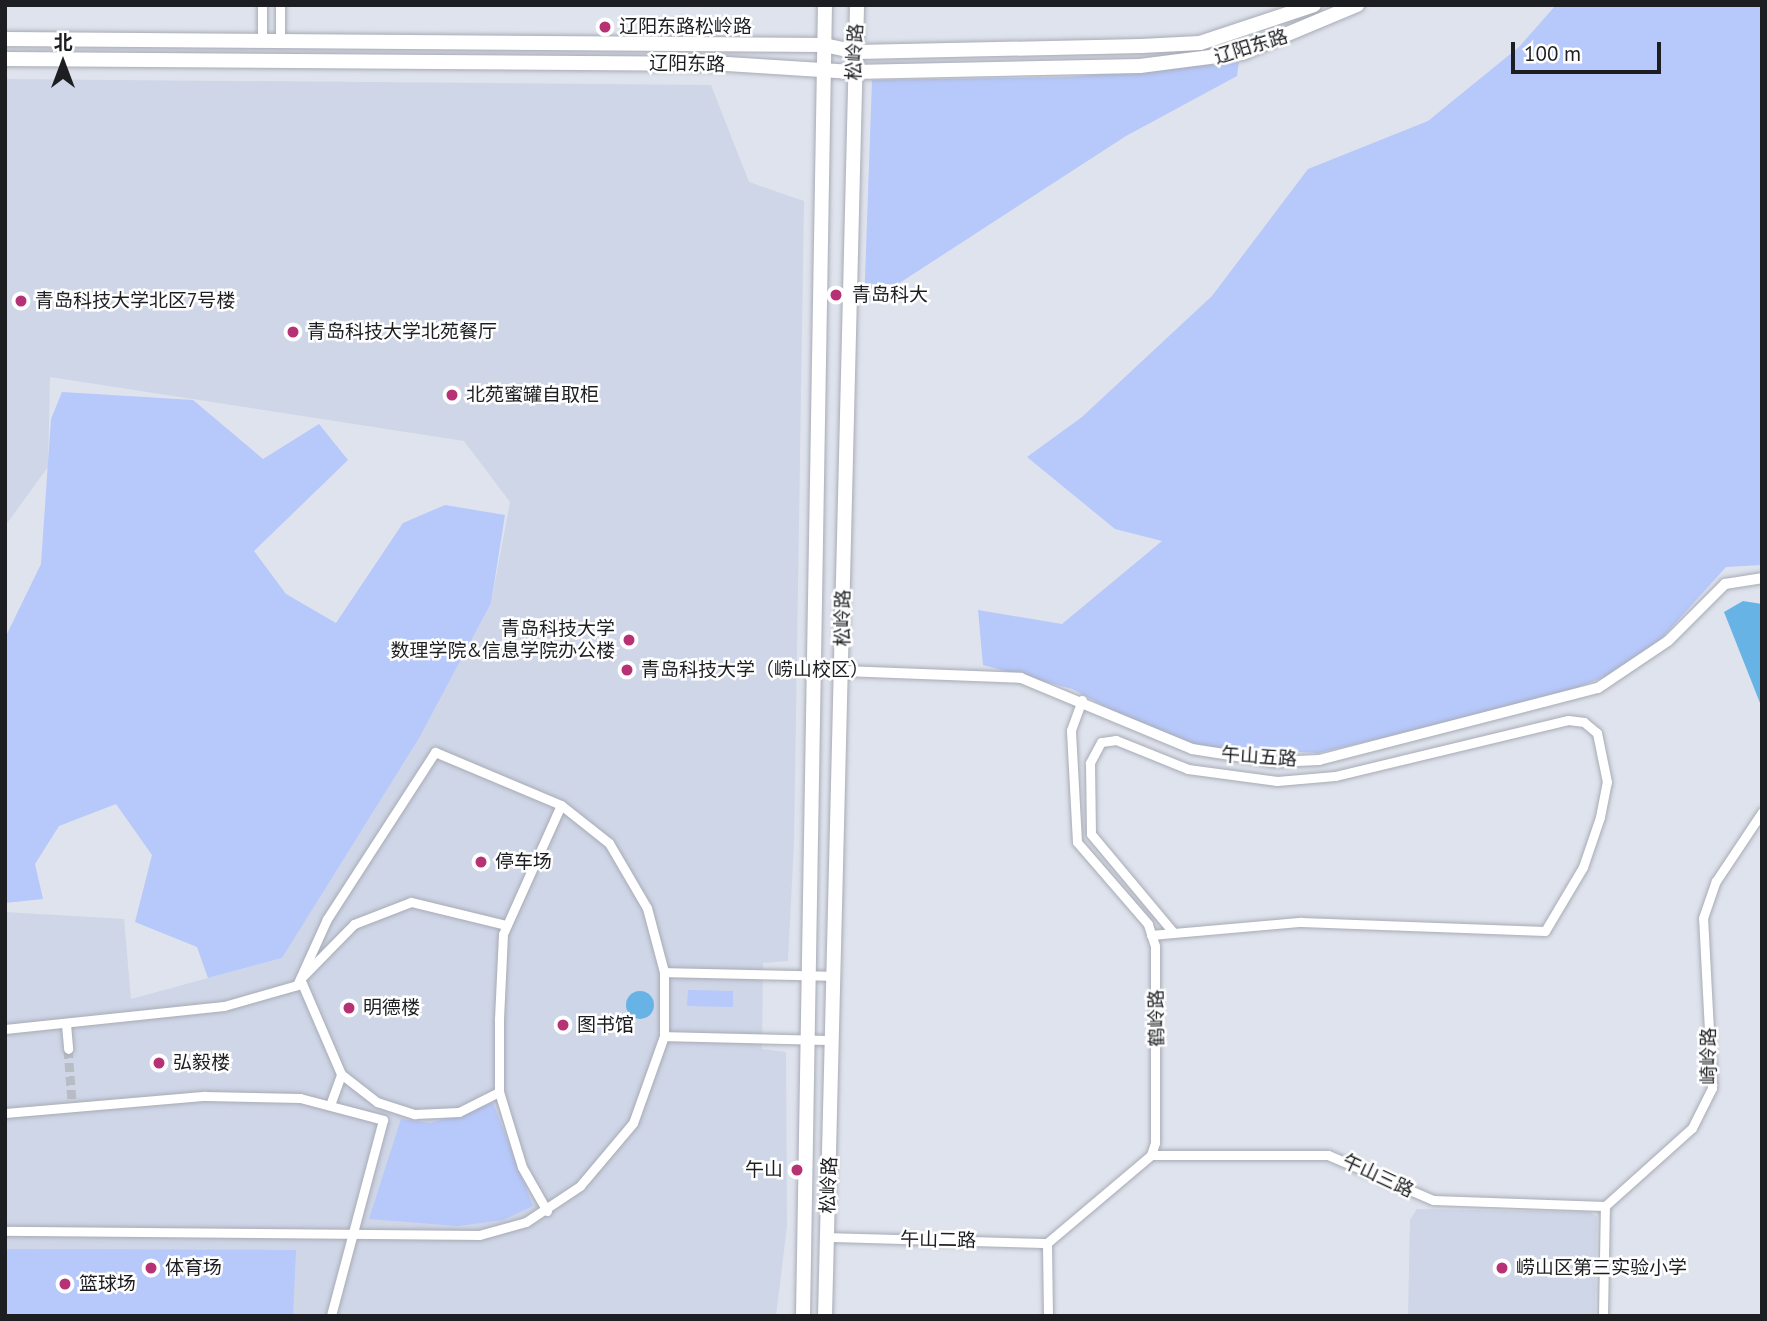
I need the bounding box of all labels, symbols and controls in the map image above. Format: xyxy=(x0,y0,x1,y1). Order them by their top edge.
place label: 辽阳东路松岭路 xyxy=(619,16,752,38)
marker: 辽阳东路松岭路 xyxy=(597,19,613,35)
street label: 松岭路 xyxy=(842,23,868,81)
street label: 辽阳东路 xyxy=(1211,25,1291,69)
north arrow xyxy=(28,28,98,98)
scale bar xyxy=(1515,28,1666,72)
text: 北 xyxy=(53,30,73,54)
text: 100 m xyxy=(1524,40,1581,67)
street label: 辽阳东路 xyxy=(649,52,725,76)
place label: 青岛科大 xyxy=(852,284,928,306)
marker: 青岛科大 xyxy=(826,285,846,305)
place label: 青岛科技大学北区7号楼 xyxy=(35,290,235,312)
marker: 青岛科技大学北区7号楼 xyxy=(13,293,29,309)
place label: 青岛科技大学北苑餐厅 xyxy=(307,321,497,343)
marker: 青岛科技大学北苑餐厅 xyxy=(285,324,301,340)
place label: 北苑蜜罐自取柜 xyxy=(466,384,599,406)
marker: 北苑蜜罐自取柜 xyxy=(444,387,460,403)
street label: 松岭路 xyxy=(831,589,855,647)
place label: 青岛科技大学 数理学院&信息学院办公楼 xyxy=(391,618,615,662)
marker: 青岛科技大学 数理学院&信息学院办公楼 xyxy=(621,632,637,648)
place label: 青岛科技大学（崂山校区） xyxy=(641,659,869,681)
marker: 青岛科技大学（崂山校区） xyxy=(619,662,635,678)
street label: 午山五路 xyxy=(1220,743,1298,771)
place label: 停车场 xyxy=(495,851,552,873)
marker: 停车场 xyxy=(473,854,489,870)
street label: 鹤岭路 xyxy=(1145,989,1169,1047)
place label: 明德楼 xyxy=(363,997,420,1019)
marker: 明德楼 xyxy=(341,1000,357,1016)
place label: 图书馆 xyxy=(577,1014,634,1036)
marker: 图书馆 xyxy=(555,1017,571,1033)
street label: 崎岭路 xyxy=(1698,1028,1720,1084)
place label: 弘毅楼 xyxy=(173,1052,230,1074)
marker: 弘毅楼 xyxy=(151,1055,167,1071)
street label: 午山三路 xyxy=(1339,1150,1417,1202)
street label: 松岭路 xyxy=(817,1156,841,1214)
place label: 午山 xyxy=(745,1159,783,1181)
marker: 午山 xyxy=(789,1162,805,1178)
street label: 午山二路 xyxy=(900,1228,976,1252)
place label: 体育场 xyxy=(165,1257,222,1279)
place label: 崂山区第三实验小学 xyxy=(1516,1257,1687,1279)
marker: 体育场 xyxy=(143,1260,159,1276)
marker: 崂山区第三实验小学 xyxy=(1494,1260,1510,1276)
place label: 篮球场 xyxy=(79,1273,136,1295)
marker: 篮球场 xyxy=(57,1276,73,1292)

